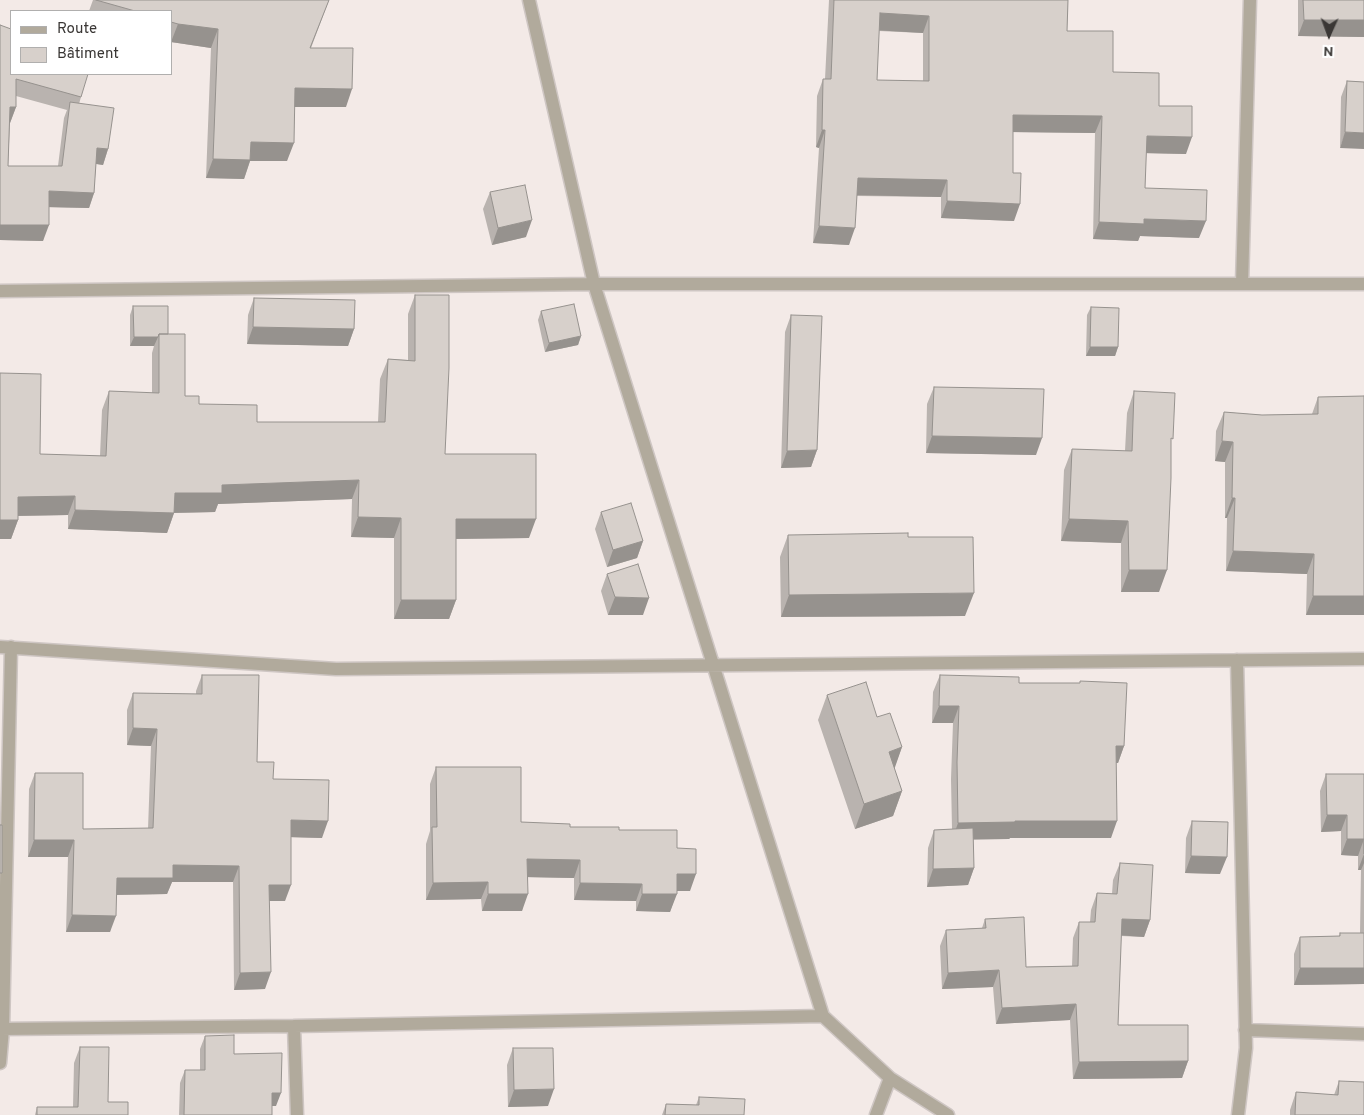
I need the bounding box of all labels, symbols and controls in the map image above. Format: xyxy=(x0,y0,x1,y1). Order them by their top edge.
legend xyxy=(10,10,172,75)
north arrow xyxy=(1304,10,1354,60)
text: Route xyxy=(57,20,97,39)
text: N xyxy=(1323,42,1334,59)
text: Bâtiment xyxy=(57,45,119,64)

